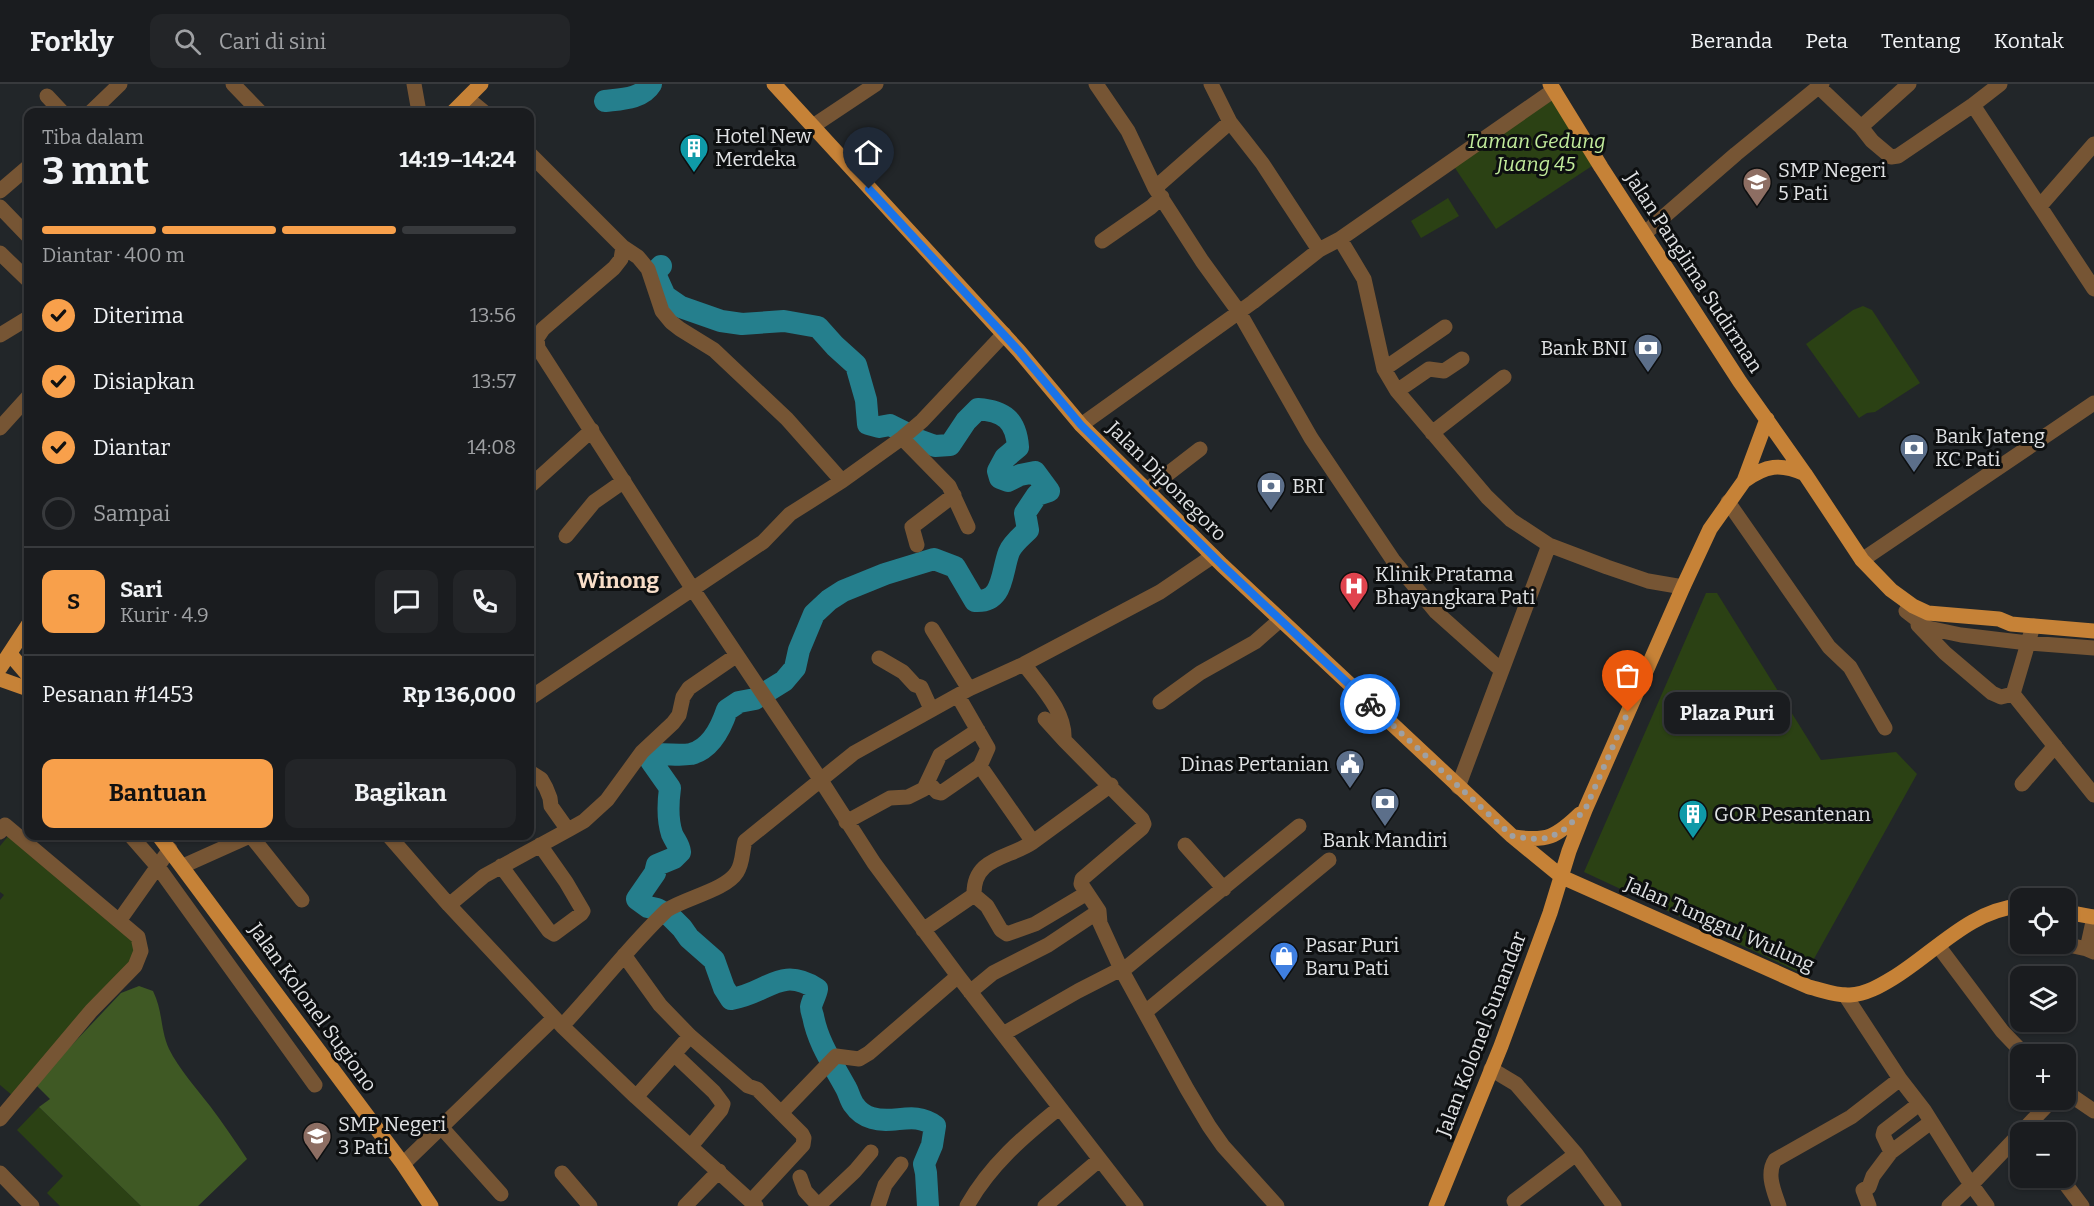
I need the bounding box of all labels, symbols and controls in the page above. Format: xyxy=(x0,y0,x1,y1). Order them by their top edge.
search box xyxy=(150,14,570,68)
text: Forkly xyxy=(30,25,114,58)
icon: search xyxy=(171,25,204,58)
text: Cari di sini xyxy=(219,28,326,55)
text: Beranda xyxy=(1691,28,1772,54)
text: Peta xyxy=(1805,28,1848,54)
text: Tentang xyxy=(1881,28,1961,54)
text: Kontak xyxy=(1994,28,2064,54)
place label: Hotel New Merdeka xyxy=(715,124,813,171)
text: Tiba dalam xyxy=(42,125,144,149)
pin xyxy=(843,127,894,189)
park label: Taman Gedung Juang 45 xyxy=(1466,129,1606,176)
building icon: Hotel New Merdeka xyxy=(678,132,710,174)
icon: home xyxy=(852,136,885,169)
text: 14:19–14:24 xyxy=(399,146,516,173)
text: 3 mnt xyxy=(42,148,149,194)
place label: SMP Negeri 5 Pati xyxy=(1778,158,1886,205)
street label: Jalan Panglima Sudirman xyxy=(1619,166,1768,377)
school or university icon: SMP Negeri 5 Pati xyxy=(1741,166,1773,208)
text: Diantar · 400 m xyxy=(42,243,185,267)
icon: check xyxy=(42,299,75,332)
text: Diterima xyxy=(93,302,184,329)
text: 13:56 xyxy=(470,303,516,327)
bank icon: Bank BNI xyxy=(1632,332,1664,374)
place label: Bank BNI xyxy=(1540,336,1627,360)
icon: check xyxy=(42,365,75,398)
text: Disiapkan xyxy=(93,368,195,395)
text: 13:57 xyxy=(472,369,516,393)
street label: Jalan Diponegoro xyxy=(1101,415,1232,546)
place label: Bank Jateng KC Pati xyxy=(1935,424,2045,471)
icon: check xyxy=(42,431,75,464)
bank icon: Bank Jateng KC Pati xyxy=(1898,432,1930,474)
text: Diantar xyxy=(93,434,170,461)
text: 14:08 xyxy=(467,435,516,459)
bank icon: BRI xyxy=(1255,470,1287,512)
place label: BRI xyxy=(1292,474,1325,498)
text: Sampai xyxy=(93,500,170,527)
place label: Klinik Pratama Bhayangkara Pati xyxy=(1375,562,1536,609)
district label: Winong xyxy=(577,567,660,594)
button: chat xyxy=(375,570,438,633)
button: phone xyxy=(453,570,516,633)
hospital icon: Klinik Pratama Bhayangkara Pati xyxy=(1338,570,1370,612)
text: Sari xyxy=(120,576,162,603)
text: S xyxy=(67,588,80,615)
text: Kurir · 4.9 xyxy=(120,603,209,627)
pin xyxy=(1602,650,1653,712)
icon: bag xyxy=(1611,659,1644,692)
courier xyxy=(1340,674,1400,734)
text: Pesanan #1453 xyxy=(42,681,194,708)
text: Rp 136,000 xyxy=(403,681,516,708)
icon: bike xyxy=(1354,688,1387,721)
callout: Plaza Puri xyxy=(1664,691,1790,733)
text: Plaza Puri xyxy=(1680,701,1774,725)
public building icon: Dinas Pertanian xyxy=(1334,748,1366,790)
place label: Dinas Pertanian xyxy=(1181,752,1329,776)
button: Bantuan xyxy=(42,759,273,828)
button: Bagikan xyxy=(285,759,516,828)
bank icon: Bank Mandiri xyxy=(1369,786,1401,828)
building icon: GOR Pesantenan xyxy=(1677,798,1709,840)
place label: GOR Pesantenan xyxy=(1714,802,1871,826)
place label: Bank Mandiri xyxy=(1323,828,1447,852)
street label: Jalan Tunggul Wulung xyxy=(1621,871,1819,977)
map controls xyxy=(2010,888,2076,1188)
button: locate xyxy=(2010,888,2076,954)
street label: Jalan Kolonel Sugiono xyxy=(243,917,382,1096)
street label: Jalan Kolonel Sunandar xyxy=(1430,928,1531,1141)
place label: Pasar Puri Baru Pati xyxy=(1305,933,1399,980)
shop icon: Pasar Puri Baru Pati xyxy=(1268,940,1300,982)
button: layers xyxy=(2010,966,2076,1032)
button: + xyxy=(2010,1044,2076,1110)
place label: SMP Negeri 3 Pati xyxy=(338,1112,446,1159)
school or university icon: SMP Negeri 3 Pati xyxy=(301,1120,333,1162)
button: − xyxy=(2010,1122,2076,1188)

